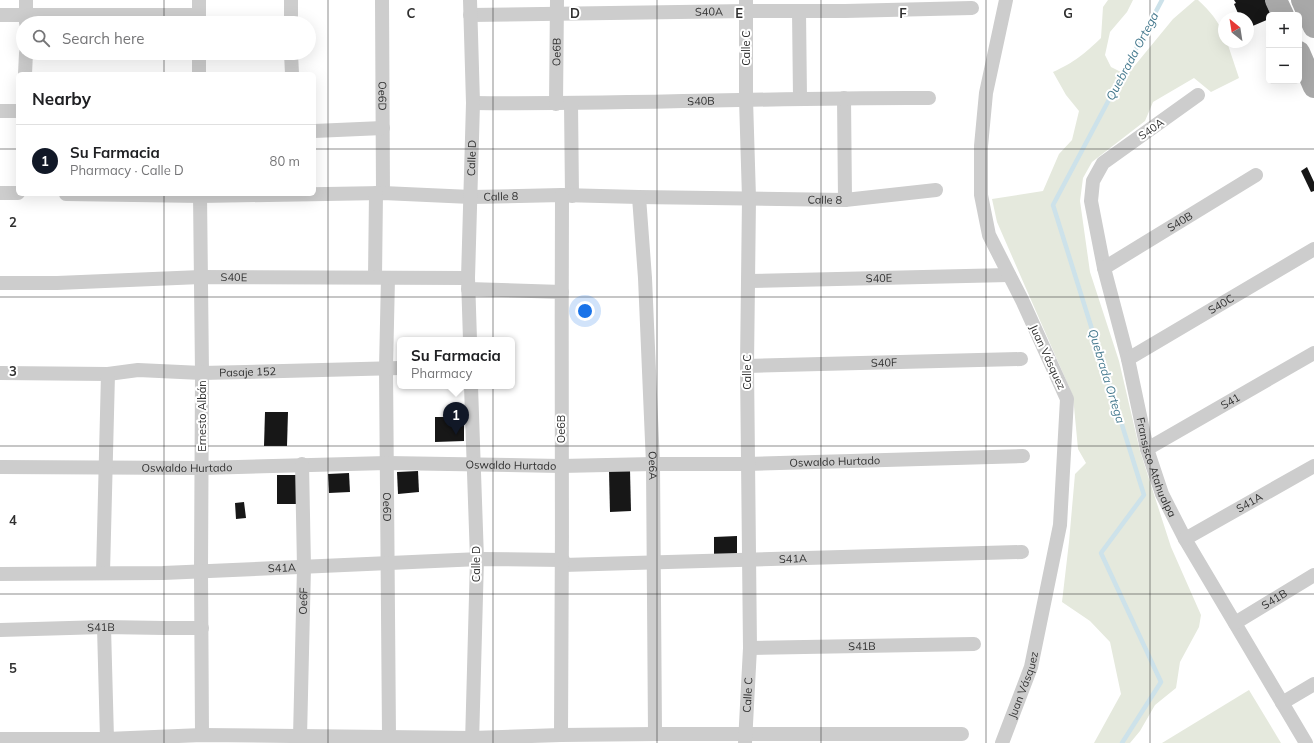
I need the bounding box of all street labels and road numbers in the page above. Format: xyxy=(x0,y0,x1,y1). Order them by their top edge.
street label: S40A xyxy=(695,4,723,19)
street label: Calle C xyxy=(739,30,753,66)
street label: Oe6B xyxy=(549,38,564,66)
street label: Oe6D xyxy=(375,81,390,111)
street label: S40B xyxy=(687,94,715,108)
street label: S40A xyxy=(1135,115,1167,143)
street label: Calle D xyxy=(464,140,479,176)
street label: Calle 8 xyxy=(483,189,519,204)
street label: Calle 8 xyxy=(807,192,843,207)
street label: S40B xyxy=(1165,208,1195,235)
street label: S40E xyxy=(221,270,247,284)
street label: S40E xyxy=(866,271,892,285)
street label: S40C xyxy=(1206,291,1236,317)
street label: Juan Vásquez xyxy=(1027,322,1069,392)
street label: Calle C xyxy=(740,354,754,390)
street label: S40F xyxy=(871,355,897,370)
street label: Pasaje 152 xyxy=(219,364,277,380)
street label: Ernesto Albán xyxy=(195,380,209,452)
street label: S41 xyxy=(1218,390,1242,412)
street label: Oe6B xyxy=(554,415,568,443)
street label: Fransisco Atahualpa xyxy=(1133,416,1180,520)
street label: Oe6A xyxy=(645,451,660,480)
street label: Oswaldo Hurtado xyxy=(789,453,880,470)
street label: Oswaldo Hurtado xyxy=(465,457,556,473)
street label: Oswaldo Hurtado xyxy=(142,460,233,475)
street label: S41A xyxy=(1234,490,1265,516)
street label: Oe6D xyxy=(380,492,394,522)
street label: Calle D xyxy=(469,546,483,582)
street label: S41A xyxy=(779,551,807,566)
street label: S41A xyxy=(267,560,296,575)
street label: S41B xyxy=(1259,586,1290,612)
street label: Oe6F xyxy=(296,587,311,615)
street label: S41B xyxy=(87,620,115,634)
street label: S41B xyxy=(848,639,876,653)
street label: Juan Vásquez xyxy=(1005,650,1041,720)
street label: Calle C xyxy=(740,677,755,713)

